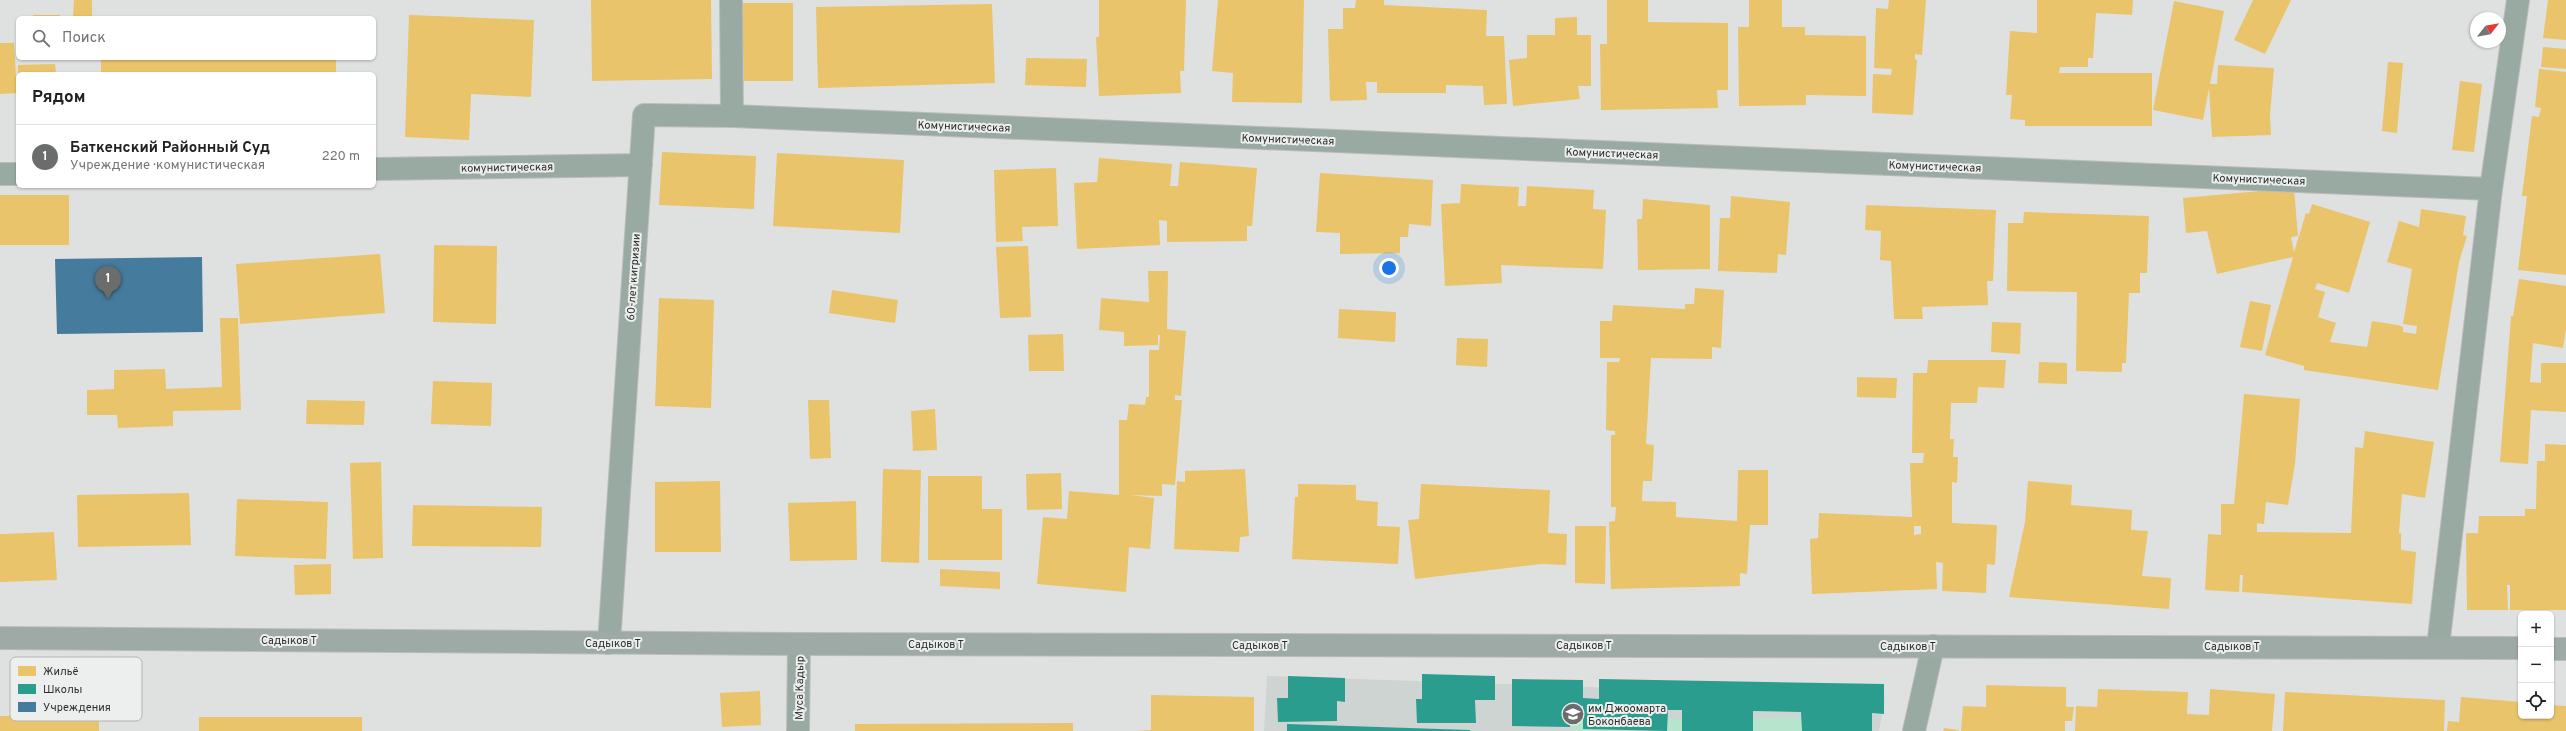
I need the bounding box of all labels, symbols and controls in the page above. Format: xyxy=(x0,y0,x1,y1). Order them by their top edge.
north arrow xyxy=(2470,12,2506,48)
search box xyxy=(16,16,376,60)
icon: search xyxy=(30,27,52,49)
text: Поиск xyxy=(62,29,106,48)
text: Рядом xyxy=(32,87,85,109)
street label: Комунистическая xyxy=(917,118,1011,136)
street label: Комунистическая xyxy=(1241,131,1335,149)
text: Баткенский Районный Суд xyxy=(70,139,270,158)
street label: Комунистическая xyxy=(1565,145,1659,163)
text: 1 xyxy=(42,149,48,165)
text: 220 m xyxy=(322,149,360,165)
text: Учреждение · комунистическая xyxy=(70,158,265,174)
street label: Комунистическая xyxy=(1888,158,1982,176)
street label: комунистическая xyxy=(461,160,553,176)
street label: Комунистическая xyxy=(2212,171,2306,189)
street label: 60-лет кигризии xyxy=(624,233,644,321)
your location xyxy=(1379,258,1399,278)
pin: 1 xyxy=(95,266,121,299)
map controls xyxy=(2518,611,2554,719)
button: + xyxy=(2518,611,2554,647)
street label: Садыков Т xyxy=(261,634,317,648)
street label: Садыков Т xyxy=(585,637,641,651)
street label: Садыков Т xyxy=(908,638,964,652)
street label: Садыков Т xyxy=(1232,639,1288,653)
street label: Садыков Т xyxy=(1556,639,1612,653)
street label: Садыков Т xyxy=(1880,640,1936,654)
street label: Садыков Т xyxy=(2204,640,2260,654)
button: − xyxy=(2518,647,2554,683)
street label: Муса Кадыр xyxy=(792,656,808,720)
legend xyxy=(10,657,142,721)
text: Жильё xyxy=(43,665,79,679)
text: Школы xyxy=(43,683,82,697)
button: locate xyxy=(2518,683,2554,719)
text: Учреждения xyxy=(43,701,111,715)
school or university icon: им Джоомарта Боконбаева xyxy=(1560,701,1586,727)
place label: им Джоомарта Боконбаева xyxy=(1588,702,1666,729)

